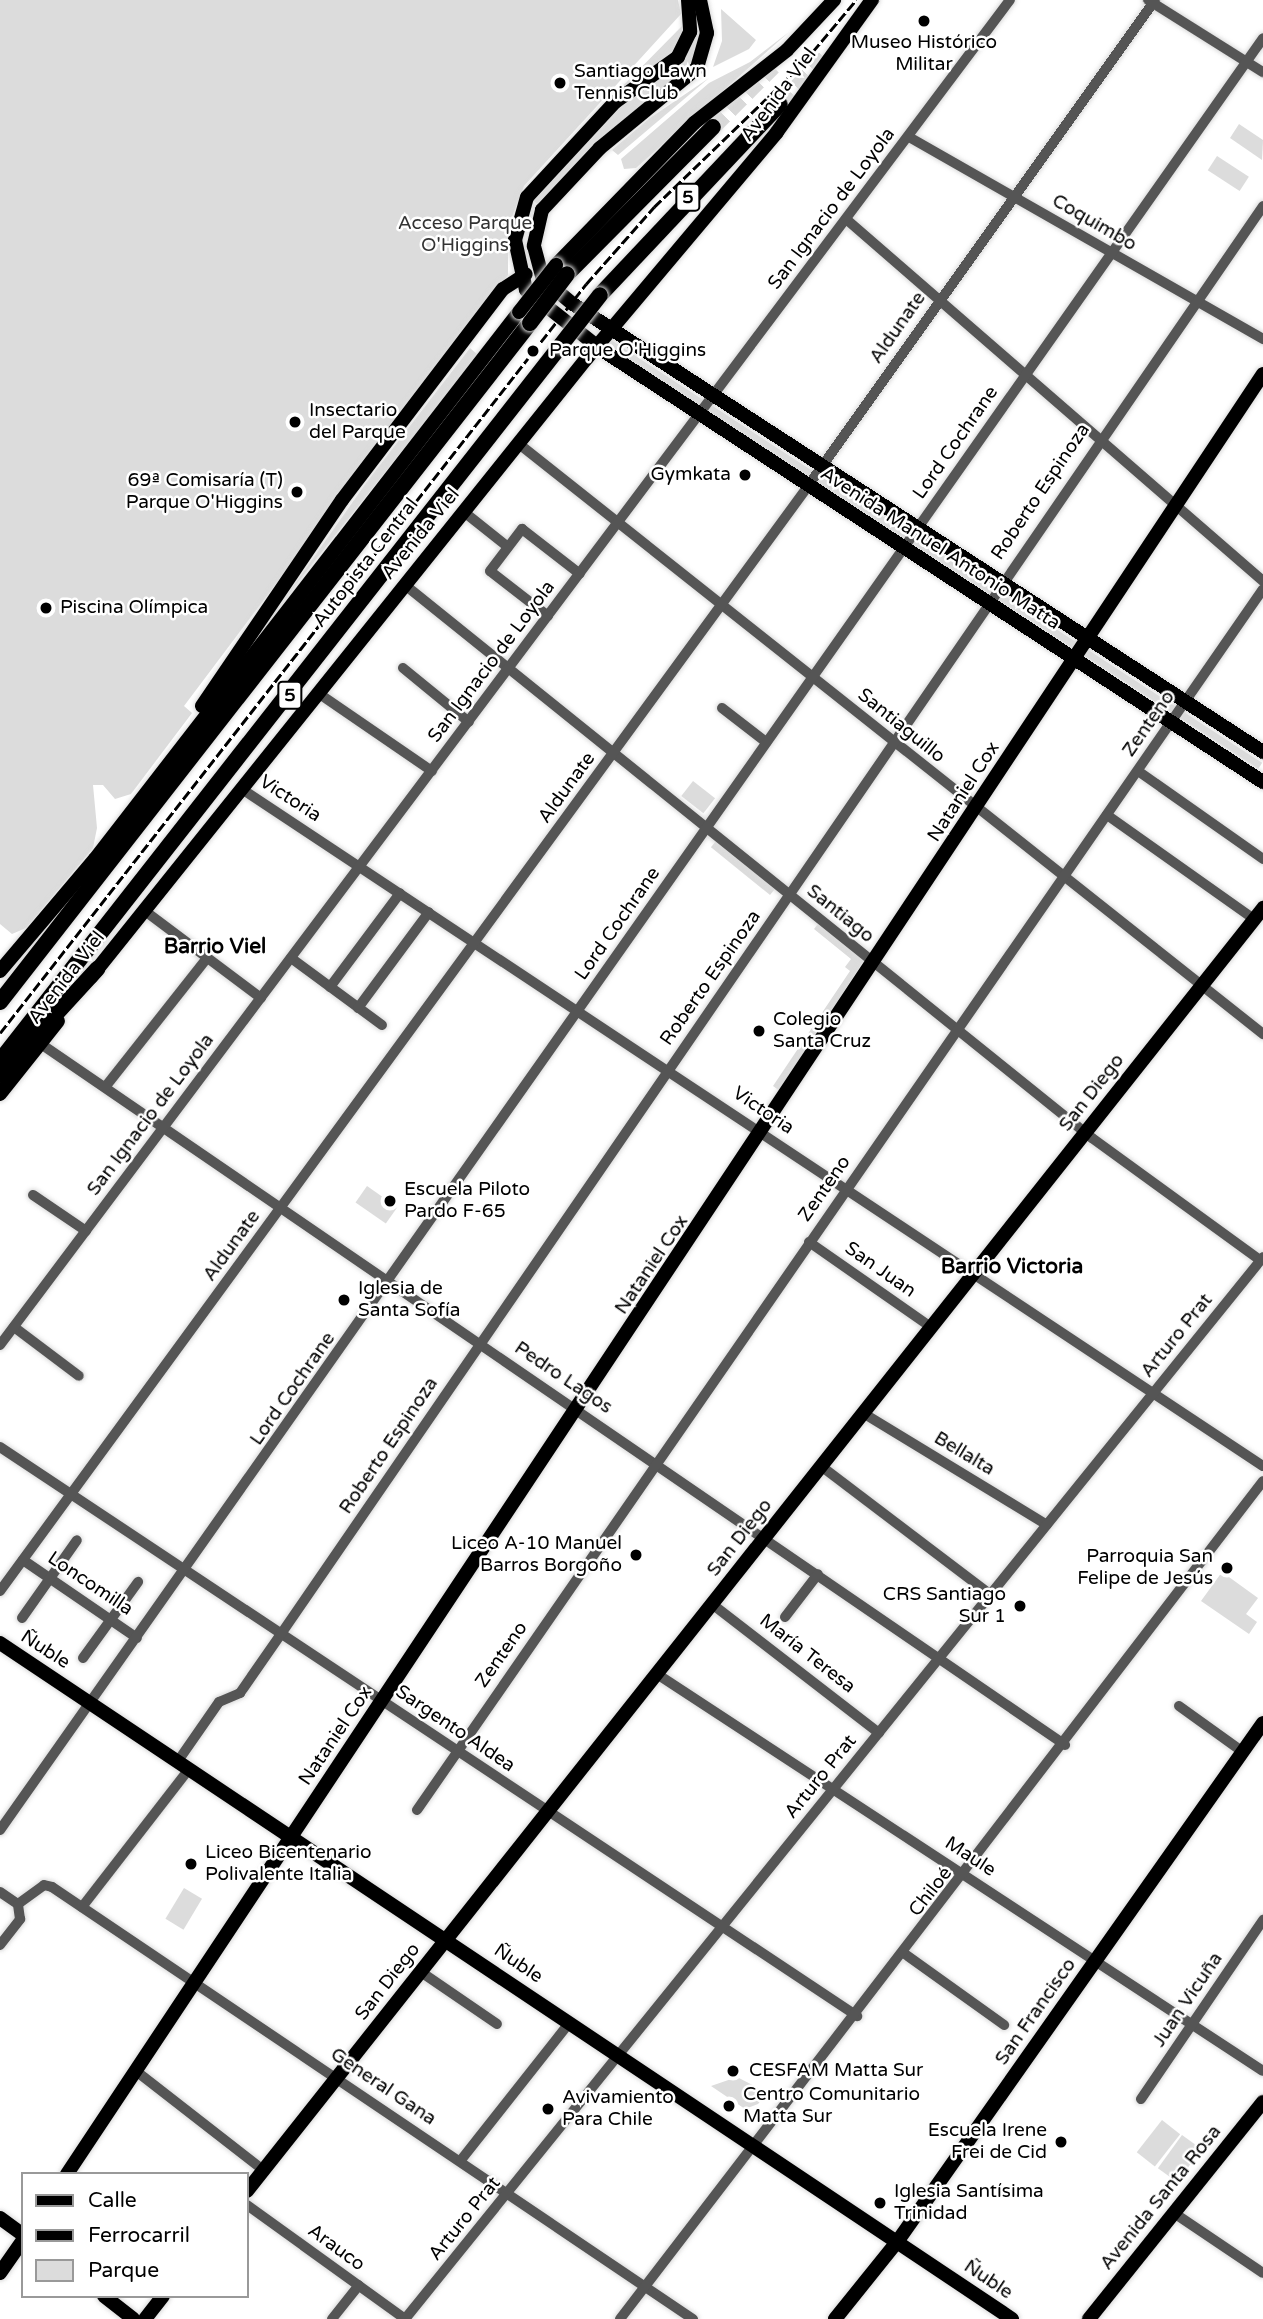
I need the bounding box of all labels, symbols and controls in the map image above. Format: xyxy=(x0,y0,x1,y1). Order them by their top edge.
marker: Museo Histórico Militar xyxy=(916,13,932,29)
place label: Museo Histórico Militar xyxy=(851,32,997,76)
street label: Avenida Viel xyxy=(736,44,822,146)
place label: Santiago Lawn Tennis Club xyxy=(574,61,707,105)
marker: Santiago Lawn Tennis Club xyxy=(552,75,568,91)
street label: San Ignacio de Loyola xyxy=(764,124,900,294)
road number: 5 xyxy=(674,182,702,212)
street label: Coquimbo xyxy=(1048,190,1140,256)
park label: Acceso Parque O'Higgins xyxy=(398,213,532,257)
street label: Aldunate xyxy=(865,288,931,368)
place label: Parque O'Higgins xyxy=(549,340,706,362)
marker: Parque O'Higgins xyxy=(523,341,543,361)
street label: Lord Cochrane xyxy=(909,382,1003,504)
place label: Insectario del Parque xyxy=(309,400,406,444)
marker: Insectario del Parque xyxy=(287,414,303,430)
street label: Roberto Espinoza xyxy=(987,419,1095,565)
street label: Avenida Manuel Antonio Matta xyxy=(816,463,1064,635)
place label: Gymkata xyxy=(650,464,731,486)
marker: Gymkata xyxy=(737,467,753,483)
place label: 69ª Comisaría (T) Parque O'Higgins xyxy=(126,470,283,514)
marker: 69ª Comisaría (T) Parque O'Higgins xyxy=(289,484,305,500)
street label: Avenida Viel xyxy=(377,484,465,584)
street label: Autopista Central xyxy=(308,494,424,632)
street label: San Ignacio de Loyola xyxy=(424,577,560,747)
place label: Piscina Olímpica xyxy=(60,597,208,619)
marker: Piscina Olímpica xyxy=(38,600,54,616)
road number: 5 xyxy=(276,680,304,710)
street label: Santiaguillo xyxy=(853,684,949,768)
street label: Zenteno xyxy=(1118,687,1180,761)
street label: Nataniel Cox xyxy=(923,738,1005,846)
street label: Aldunate xyxy=(534,748,600,828)
street label: Victoria xyxy=(255,771,325,827)
street label: Lord Cochrane xyxy=(571,863,665,985)
street label: Santiago xyxy=(802,880,878,948)
street label: Roberto Espinoza xyxy=(656,906,766,1050)
street label: Avenida Viel xyxy=(24,927,110,1029)
district label: Barrio Viel xyxy=(164,934,266,960)
place label: Colegio Santa Cruz xyxy=(773,1009,871,1053)
marker: Colegio Santa Cruz xyxy=(751,1023,767,1039)
street label: San Ignacio de Loyola xyxy=(83,1030,219,1200)
street label: San Diego xyxy=(1055,1050,1129,1136)
street label: Victoria xyxy=(728,1082,798,1140)
street label: Zenteno xyxy=(794,1152,856,1226)
place label: Escuela Piloto Pardo F-65 xyxy=(404,1179,530,1223)
marker: Escuela Piloto Pardo F-65 xyxy=(382,1193,398,1209)
street label: Aldunate xyxy=(199,1206,265,1286)
street label: Nataniel Cox xyxy=(610,1211,694,1319)
street label: San Juan xyxy=(840,1237,920,1303)
district label: Barrio Victoria xyxy=(941,1254,1083,1280)
place label: Iglesia de Santa Sofía xyxy=(358,1278,460,1322)
street label: Arturo Prat xyxy=(1136,1289,1218,1383)
marker: Iglesia de Santa Sofía xyxy=(336,1292,352,1308)
street label: Lord Cochrane xyxy=(246,1328,340,1450)
street label: Pedro Lagos xyxy=(510,1337,616,1419)
street label: Roberto Espinoza xyxy=(335,1373,443,1519)
street label: Bellalta xyxy=(930,1427,998,1481)
street label: San Diego xyxy=(703,1495,777,1581)
place label: Liceo A-10 Manuel Barros Borgoño xyxy=(451,1533,622,1577)
place label: Parroquia San Felipe de Jesús xyxy=(1077,1546,1213,1590)
street label: Loncomilla xyxy=(43,1547,137,1621)
marker: Liceo A-10 Manuel Barros Borgoño xyxy=(628,1547,644,1563)
marker: Parroquia San Felipe de Jesús xyxy=(1219,1560,1235,1576)
place label: CRS Santiago Sur 1 xyxy=(883,1584,1006,1628)
marker: CRS Santiago Sur 1 xyxy=(1012,1598,1028,1614)
street label: María Teresa xyxy=(755,1610,859,1698)
street label: Zenteno xyxy=(471,1618,533,1692)
street label: Ñuble xyxy=(16,1626,74,1674)
street label: Sargento Aldea xyxy=(391,1681,519,1777)
street label: Nataniel Cox xyxy=(294,1682,378,1790)
street label: Arturo Prat xyxy=(780,1730,862,1824)
street label: Maule xyxy=(940,1832,1000,1882)
place label: Liceo Bicentenario Polivalente Italia xyxy=(205,1842,372,1886)
marker: Liceo Bicentenario Polivalente Italia xyxy=(183,1856,199,1872)
street label: Chiloé xyxy=(905,1863,957,1921)
street label: San Diego xyxy=(351,1939,425,2025)
street label: Ñuble xyxy=(489,1939,547,1989)
street label: Juan Vicuña xyxy=(1148,1948,1228,2052)
street label: San Francisco xyxy=(991,1954,1081,2070)
street label: General Gana xyxy=(326,2043,440,2131)
place label: CESFAM Matta Sur xyxy=(749,2060,923,2082)
marker: CESFAM Matta Sur xyxy=(723,2061,743,2081)
place label: Centro Comunitario Matta Sur xyxy=(743,2084,920,2128)
place label: Avivamiento Para Chile xyxy=(562,2087,674,2131)
marker: Centro Comunitario Matta Sur xyxy=(721,2098,737,2114)
marker: Avivamiento Para Chile xyxy=(540,2101,556,2117)
place label: Escuela Irene Frei de Cid xyxy=(928,2120,1047,2164)
street label: Avenida Santa Rosa xyxy=(1096,2121,1226,2275)
marker: Escuela Irene Frei de Cid xyxy=(1053,2134,1069,2150)
legend xyxy=(21,2172,248,2298)
street label: Arturo Prat xyxy=(424,2172,506,2266)
place label: Iglesia Santísima Trinidad xyxy=(894,2181,1044,2225)
text: Calle xyxy=(88,2188,137,2213)
marker: Iglesia Santísima Trinidad xyxy=(872,2195,888,2211)
street label: Arauco xyxy=(303,2220,369,2276)
text: Ferrocarril xyxy=(88,2223,190,2248)
street label: Ñuble xyxy=(959,2255,1017,2305)
text: Parque xyxy=(88,2258,159,2283)

